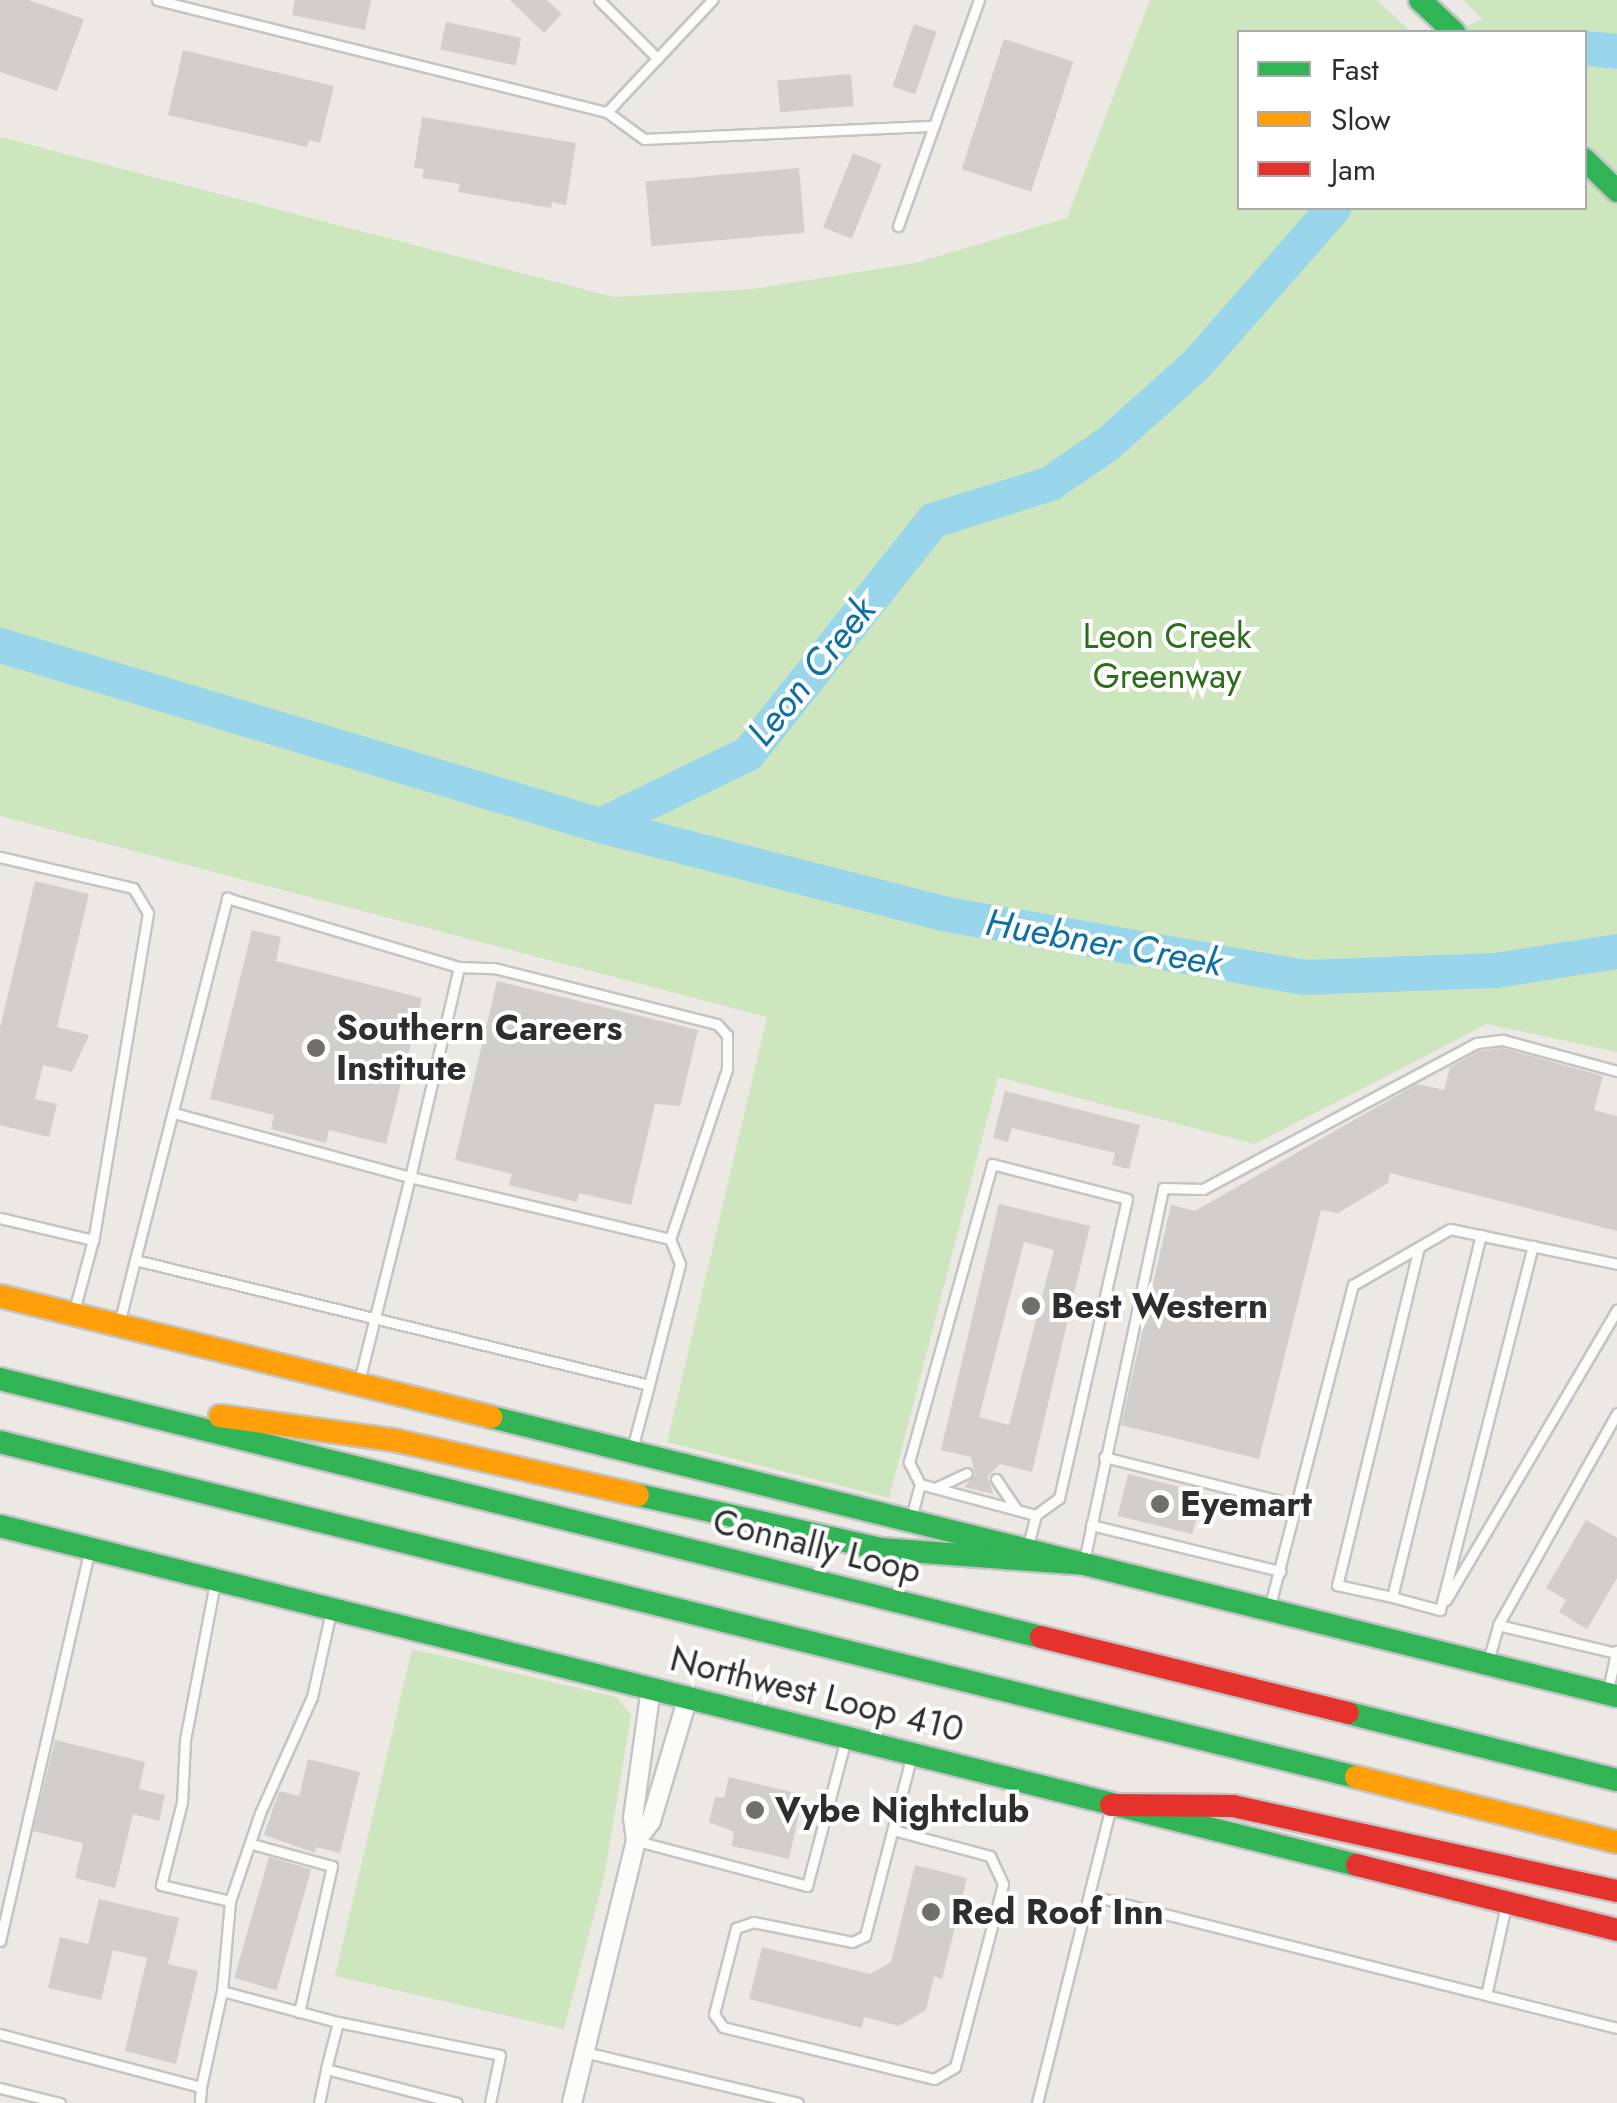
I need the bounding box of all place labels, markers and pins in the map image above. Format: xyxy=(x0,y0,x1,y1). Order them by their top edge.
place label: Southern Careers Institute xyxy=(336,1007,622,1089)
marker: Southern Careers Institute xyxy=(305,1037,327,1059)
place label: Best Western xyxy=(1051,1285,1268,1327)
marker: Best Western xyxy=(1020,1295,1042,1317)
place label: Eyemart xyxy=(1180,1483,1312,1525)
marker: Eyemart xyxy=(1149,1493,1171,1515)
place label: Vybe Nightclub xyxy=(775,1789,1029,1831)
marker: Vybe Nightclub xyxy=(744,1799,766,1821)
place label: Red Roof Inn xyxy=(951,1891,1164,1933)
marker: Red Roof Inn xyxy=(920,1901,942,1923)

